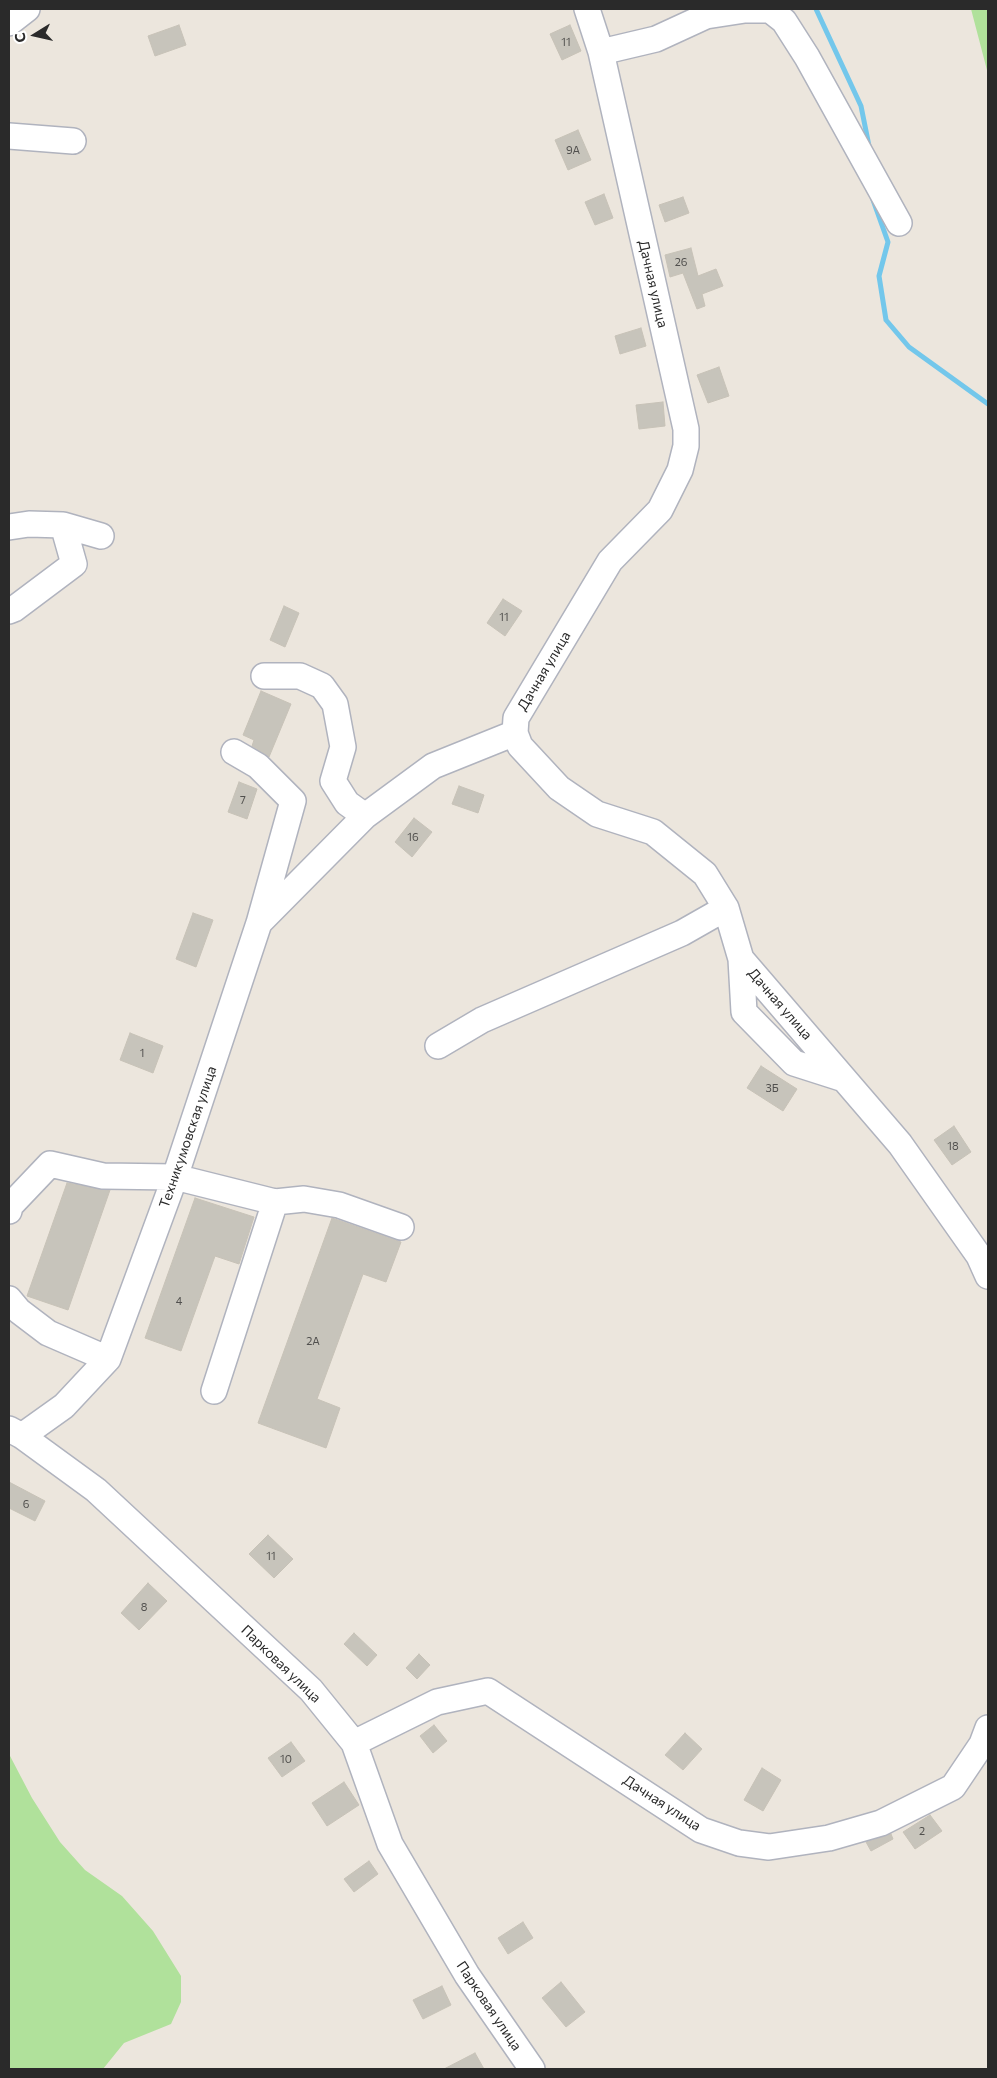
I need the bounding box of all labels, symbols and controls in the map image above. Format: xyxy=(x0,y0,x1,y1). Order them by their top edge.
north arrow xyxy=(10,10,60,60)
text: С xyxy=(11,32,29,44)
house number: 11 xyxy=(561,35,571,49)
house number: 9А xyxy=(566,143,580,157)
street label: Дачная улица xyxy=(635,239,671,329)
house number: 26 xyxy=(675,255,687,269)
house number: 11 xyxy=(499,610,509,624)
street label: Дачная улица xyxy=(514,628,574,714)
house number: 7 xyxy=(240,793,246,807)
house number: 16 xyxy=(407,830,419,844)
street label: Дачная улица xyxy=(744,965,816,1043)
house number: 1 xyxy=(140,1046,144,1060)
street label: Техникумовская улица xyxy=(156,1064,220,1210)
house number: 3Б xyxy=(765,1081,779,1095)
house number: 18 xyxy=(947,1139,959,1153)
house number: 4 xyxy=(176,1294,182,1308)
house number: 2А xyxy=(306,1334,320,1348)
house number: 6 xyxy=(23,1497,29,1511)
house number: 11 xyxy=(266,1549,276,1563)
house number: 8 xyxy=(141,1600,147,1614)
street label: Парковая улица xyxy=(238,1622,324,1706)
house number: 10 xyxy=(280,1752,292,1766)
street label: Дачная улица xyxy=(620,1772,704,1834)
house number: 2 xyxy=(919,1824,925,1838)
street label: Парковая улица xyxy=(453,1958,525,2054)

